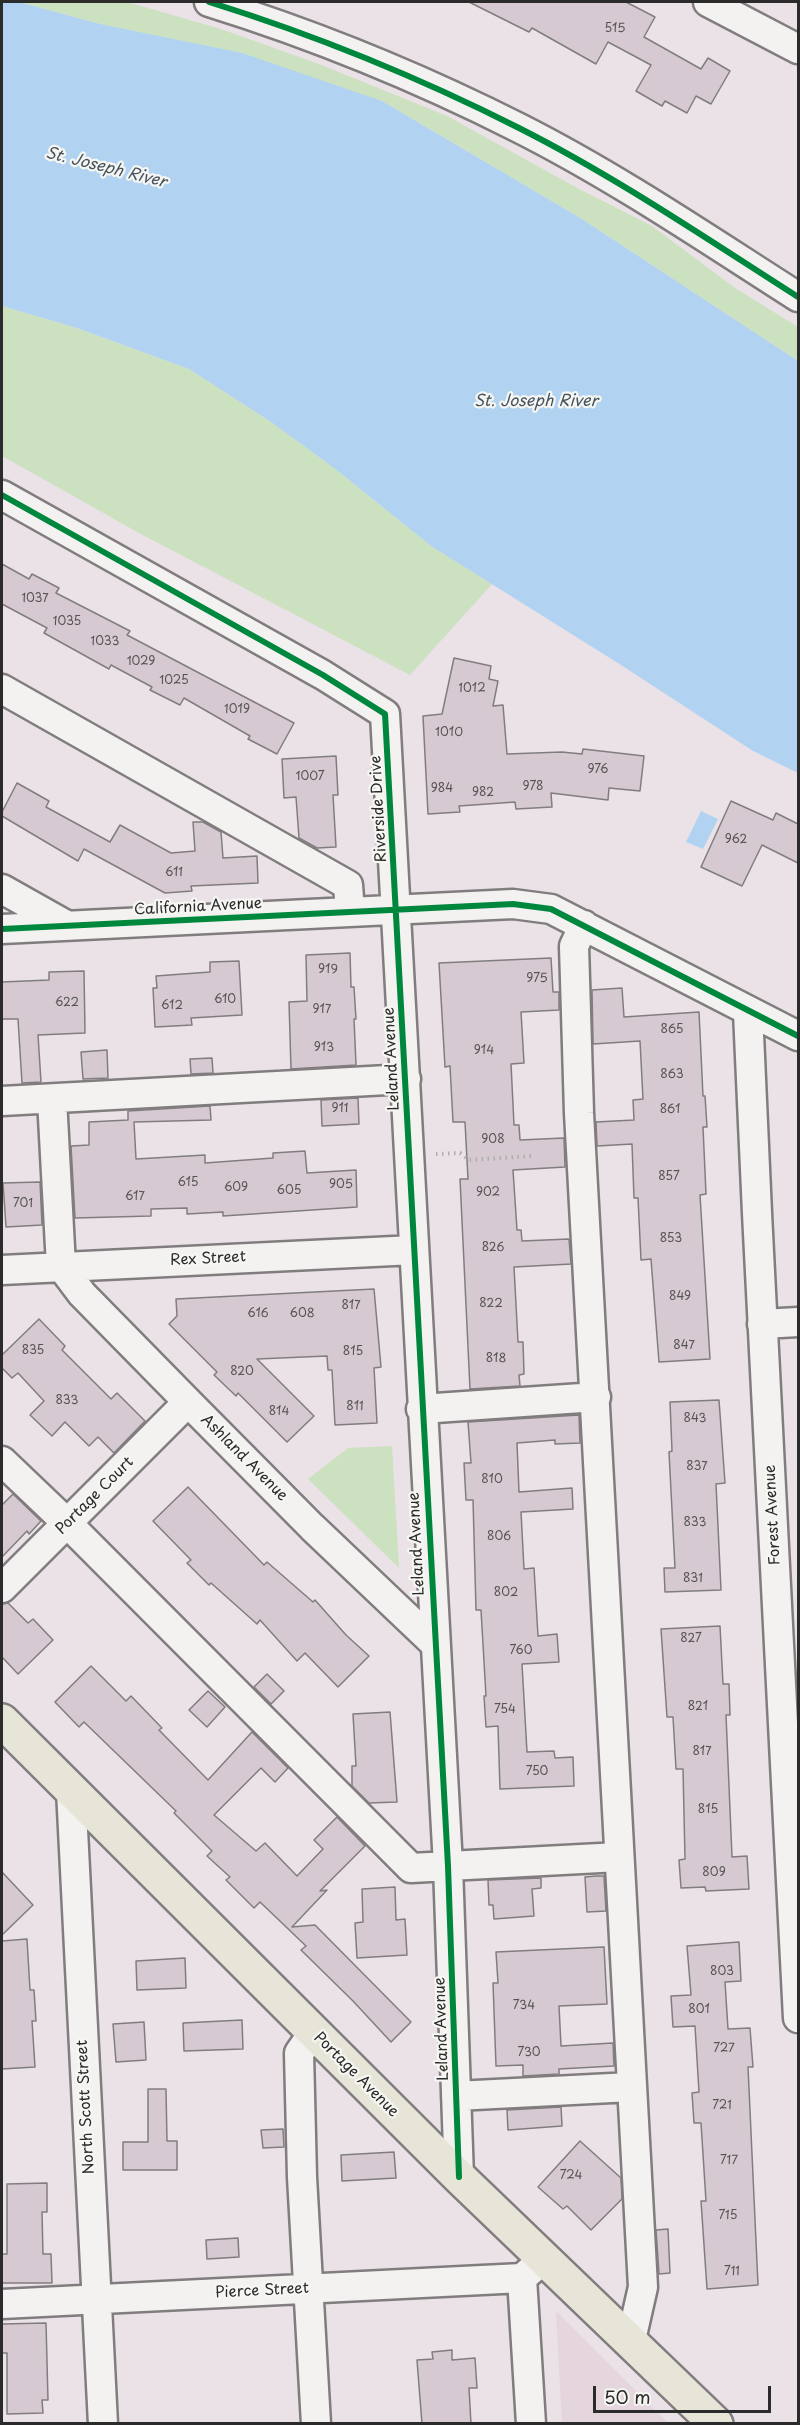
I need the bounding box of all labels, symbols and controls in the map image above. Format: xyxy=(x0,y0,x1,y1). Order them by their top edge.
house number: 515 xyxy=(604,22,626,36)
water label: St. Joseph River xyxy=(44,144,168,192)
water label: St. Joseph River xyxy=(474,392,598,412)
house number: 1037 xyxy=(21,592,49,606)
house number: 1035 xyxy=(53,615,81,629)
house number: 1033 xyxy=(91,635,119,649)
house number: 1029 xyxy=(127,655,155,669)
house number: 1025 xyxy=(159,674,189,688)
house number: 1012 xyxy=(458,682,486,696)
house number: 1019 xyxy=(224,703,250,717)
house number: 1010 xyxy=(435,726,463,740)
street label: Riverside Drive xyxy=(367,755,391,863)
house number: 976 xyxy=(587,763,609,777)
house number: 1007 xyxy=(295,770,325,784)
house number: 978 xyxy=(523,780,543,794)
house number: 984 xyxy=(431,782,453,796)
house number: 982 xyxy=(472,786,494,800)
house number: 962 xyxy=(725,833,747,847)
house number: 611 xyxy=(165,866,183,880)
street label: California Avenue xyxy=(134,895,262,919)
house number: 919 xyxy=(318,963,338,977)
house number: 975 xyxy=(526,972,548,986)
house number: 610 xyxy=(214,993,236,1007)
house number: 622 xyxy=(55,996,79,1010)
house number: 612 xyxy=(161,999,183,1013)
house number: 917 xyxy=(313,1003,331,1017)
street label: Leland Avenue xyxy=(380,1007,404,1111)
house number: 865 xyxy=(660,1023,684,1037)
house number: 913 xyxy=(314,1041,334,1055)
house number: 914 xyxy=(474,1044,494,1058)
house number: 863 xyxy=(660,1068,684,1082)
house number: 911 xyxy=(331,1102,349,1116)
house number: 861 xyxy=(660,1103,680,1117)
house number: 908 xyxy=(481,1133,505,1147)
house number: 857 xyxy=(658,1170,680,1184)
house number: 615 xyxy=(177,1176,199,1190)
house number: 905 xyxy=(329,1178,353,1192)
house number: 609 xyxy=(224,1181,248,1195)
house number: 605 xyxy=(277,1184,301,1198)
house number: 902 xyxy=(476,1186,500,1200)
house number: 617 xyxy=(125,1190,145,1204)
house number: 701 xyxy=(13,1197,33,1211)
house number: 853 xyxy=(660,1232,682,1246)
house number: 826 xyxy=(482,1241,504,1255)
street label: Rex Street xyxy=(170,1248,246,1270)
house number: 849 xyxy=(669,1290,691,1304)
house number: 822 xyxy=(479,1297,503,1311)
house number: 817 xyxy=(341,1299,361,1313)
house number: 616 xyxy=(247,1307,269,1321)
house number: 608 xyxy=(289,1307,315,1321)
house number: 847 xyxy=(673,1339,695,1353)
house number: 835 xyxy=(22,1344,44,1358)
house number: 815 xyxy=(343,1345,363,1359)
house number: 818 xyxy=(486,1352,506,1366)
house number: 820 xyxy=(230,1365,254,1379)
house number: 833 xyxy=(55,1394,79,1408)
house number: 811 xyxy=(346,1400,364,1414)
house number: 814 xyxy=(269,1405,289,1419)
street label: Ashland Avenue xyxy=(197,1411,291,1505)
house number: 843 xyxy=(683,1412,707,1426)
street label: Portage Court xyxy=(52,1453,138,1539)
house number: 837 xyxy=(686,1460,708,1474)
street label: Forest Avenue xyxy=(761,1464,785,1566)
house number: 810 xyxy=(481,1473,503,1487)
street label: Leland Avenue xyxy=(405,1492,429,1596)
house number: 833 xyxy=(683,1516,707,1530)
house number: 806 xyxy=(487,1530,511,1544)
house number: 831 xyxy=(683,1572,703,1586)
house number: 802 xyxy=(494,1586,518,1600)
house number: 827 xyxy=(680,1632,702,1646)
house number: 760 xyxy=(509,1644,533,1658)
house number: 821 xyxy=(688,1700,708,1714)
house number: 754 xyxy=(494,1703,516,1717)
house number: 817 xyxy=(692,1745,712,1759)
house number: 750 xyxy=(526,1765,548,1779)
house number: 815 xyxy=(698,1803,718,1817)
house number: 809 xyxy=(702,1866,726,1880)
house number: 803 xyxy=(710,1965,734,1979)
street label: Leland Avenue xyxy=(431,1977,453,2081)
house number: 734 xyxy=(513,1999,535,2013)
house number: 801 xyxy=(688,2003,710,2017)
street label: Portage Avenue xyxy=(310,2029,402,2121)
street label: North Scott Street xyxy=(73,2039,99,2175)
house number: 727 xyxy=(713,2042,735,2056)
house number: 730 xyxy=(517,2046,541,2060)
house number: 721 xyxy=(712,2099,732,2113)
house number: 717 xyxy=(720,2154,738,2168)
house number: 724 xyxy=(560,2169,582,2183)
house number: 715 xyxy=(719,2209,737,2223)
house number: 711 xyxy=(724,2265,740,2279)
street label: Pierce Street xyxy=(215,2280,309,2302)
scale bar xyxy=(596,2374,774,2412)
text: 50 m xyxy=(604,2383,651,2410)

